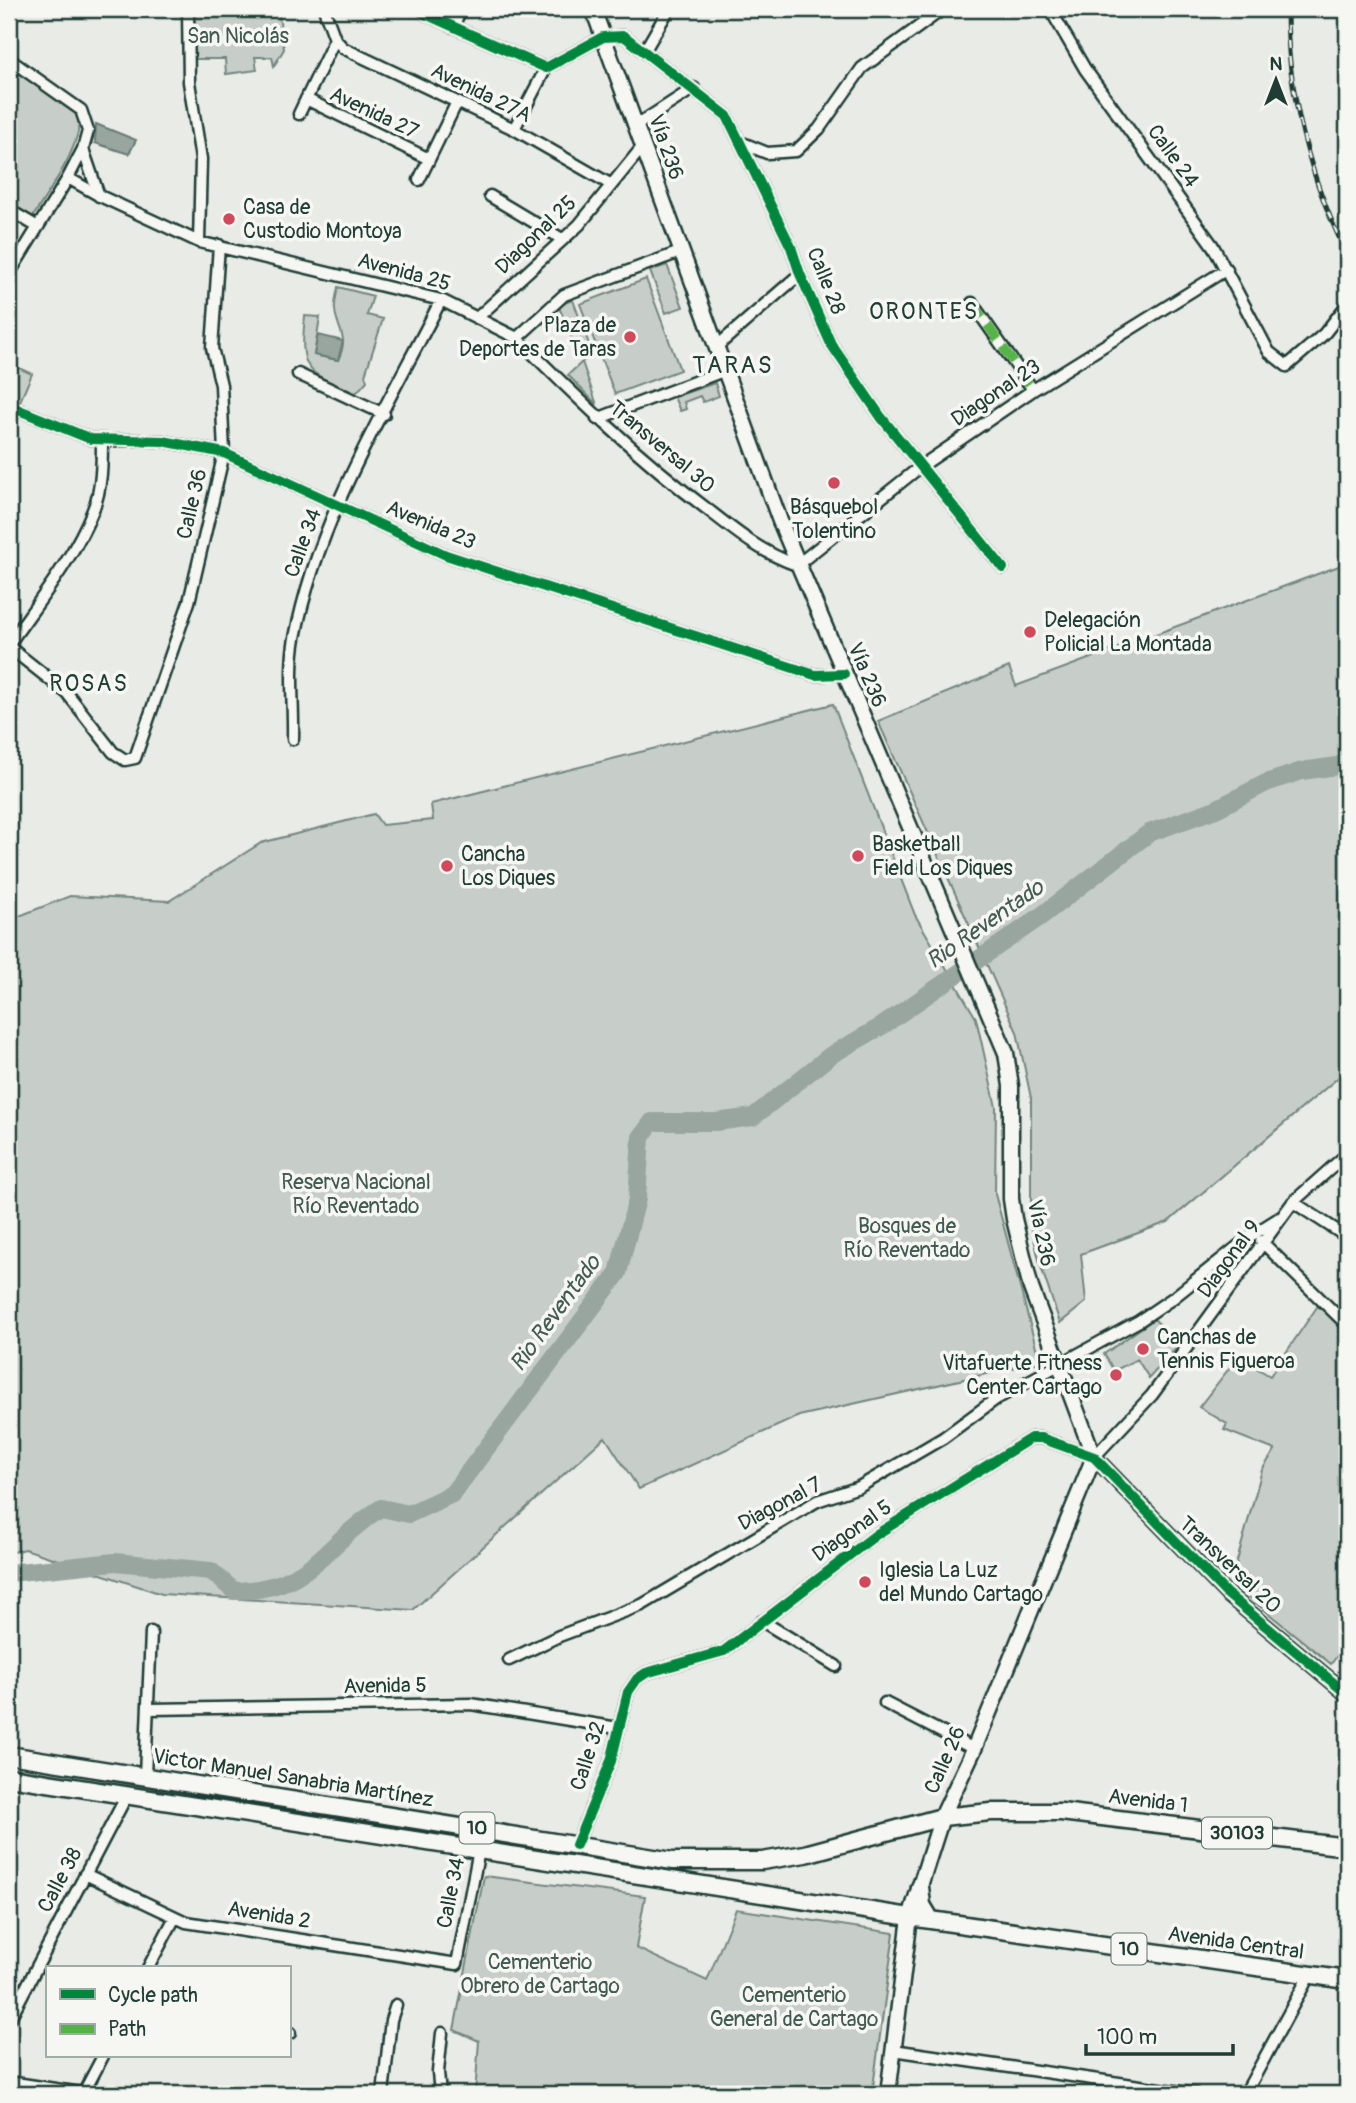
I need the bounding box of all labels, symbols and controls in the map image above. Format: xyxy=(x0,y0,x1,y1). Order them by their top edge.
park label: San Nicolás xyxy=(187,23,290,50)
north arrow xyxy=(1240,46,1310,116)
text: N xyxy=(1270,52,1283,76)
street label: Avenida 27A xyxy=(426,57,536,129)
street label: Avenida 27 xyxy=(325,81,423,145)
street label: Vía 236 xyxy=(642,111,690,183)
street label: Calle 24 xyxy=(1141,119,1205,193)
street label: Diagonal 25 xyxy=(490,190,582,280)
place label: Casa de Custodio Montoya xyxy=(243,194,402,245)
marker: Casa de Custodio Montoya xyxy=(221,211,237,227)
street label: Calle 28 xyxy=(800,244,852,318)
street label: Avenida 25 xyxy=(355,247,453,297)
district label: ORONTES xyxy=(869,297,979,326)
place label: Plaza de Deportes de Taras xyxy=(459,312,617,363)
marker: Plaza de Deportes de Taras xyxy=(622,329,638,345)
district label: TARAS xyxy=(692,351,774,380)
street label: Diagonal 23 xyxy=(946,353,1046,433)
street label: Transversal 30 xyxy=(603,395,721,499)
street label: Calle 36 xyxy=(171,466,213,542)
marker: Básquebol Tolentino xyxy=(826,475,842,491)
street label: Avenida 23 xyxy=(382,494,480,556)
place label: Básquebol Tolentino xyxy=(790,494,878,545)
street label: Calle 34 xyxy=(278,505,328,581)
place label: Delegación Policial La Montada xyxy=(1044,607,1212,658)
marker: Delegación Policial La Montada xyxy=(1022,624,1038,640)
street label: Vía 236 xyxy=(841,638,893,712)
district label: ROSAS xyxy=(49,669,129,698)
place label: Basketball Field Los Diques xyxy=(872,831,1013,882)
place label: Cancha Los Diques xyxy=(461,841,556,892)
marker: Basketball Field Los Diques xyxy=(850,848,866,864)
marker: Cancha Los Diques xyxy=(439,858,455,874)
water label: Rio Reventado xyxy=(921,872,1051,975)
park label: Reserva Nacional Río Reventado xyxy=(281,1169,431,1220)
street label: Vía 236 xyxy=(1021,1197,1061,1269)
park label: Bosques de Río Reventado xyxy=(844,1213,970,1264)
street label: Diagonal 9 xyxy=(1192,1215,1266,1303)
water label: Rio Reventado xyxy=(503,1248,608,1377)
place label: Canchas de Tennis Figueroa xyxy=(1157,1324,1295,1375)
marker: Canchas de Tennis Figueroa xyxy=(1135,1341,1151,1357)
place label: Vitafuerte Fitness Center Cartago xyxy=(942,1350,1103,1401)
marker: Vitafuerte Fitness Center Cartago xyxy=(1108,1367,1124,1383)
street label: Diagonal 7 xyxy=(734,1471,826,1537)
street label: Diagonal 5 xyxy=(807,1494,897,1568)
street label: Transversal 20 xyxy=(1173,1511,1287,1619)
place label: Iglesia La Luz del Mundo Cartago xyxy=(879,1557,1043,1608)
marker: Iglesia La Luz del Mundo Cartago xyxy=(857,1574,873,1590)
street label: Avenida 5 xyxy=(343,1672,427,1700)
street label: Calle 32 xyxy=(564,1718,612,1794)
street label: Calle 26 xyxy=(918,1722,972,1798)
street label: Victor Manuel Sanabria Martínez xyxy=(151,1742,436,1814)
street label: Avenida 1 xyxy=(1107,1783,1189,1819)
road number: 10 xyxy=(460,1812,494,1844)
road number: 30103 xyxy=(1202,1817,1272,1848)
street label: Calle 38 xyxy=(32,1843,88,1917)
street label: Calle 34 xyxy=(431,1855,471,1931)
street label: Avenida 2 xyxy=(226,1895,312,1935)
street label: Avenida Central xyxy=(1166,1920,1306,1966)
road number: 10 xyxy=(1112,1934,1146,1965)
park label: Cementerio Obrero de Cartago xyxy=(460,1949,620,2000)
legend xyxy=(46,1966,290,2058)
text: Cycle path xyxy=(108,1982,198,2009)
park label: Cementerio General de Cartago xyxy=(710,1982,878,2033)
scale bar xyxy=(1086,2012,1234,2056)
text: Path xyxy=(108,2016,146,2043)
text: 100 m xyxy=(1097,2024,1157,2051)

